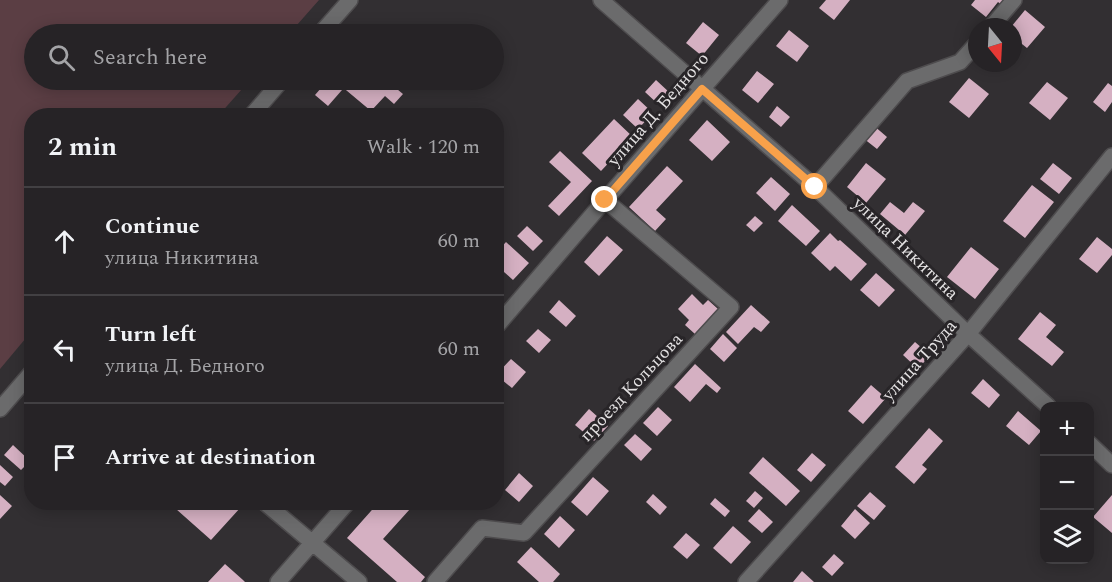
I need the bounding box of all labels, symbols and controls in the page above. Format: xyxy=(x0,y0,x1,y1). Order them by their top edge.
north arrow xyxy=(968,18,1022,72)
search box xyxy=(24,24,504,90)
icon: search xyxy=(45,41,78,74)
text: Search here xyxy=(93,41,207,74)
street label: улица Д. Бедного xyxy=(600,46,716,173)
text: 2 min xyxy=(48,127,117,167)
text: Walk · 120 m xyxy=(367,132,480,162)
route start xyxy=(801,173,827,199)
route end xyxy=(591,186,617,212)
street label: улица Никитина xyxy=(846,190,965,306)
text: Continue xyxy=(105,210,200,243)
icon: ahead xyxy=(48,225,81,258)
text: 60 m xyxy=(438,226,480,256)
text: улица Никитина xyxy=(105,243,259,273)
street label: улица Труда xyxy=(875,313,964,408)
text: Turn left xyxy=(105,318,197,351)
street label: проезд Кольцова xyxy=(573,326,689,448)
icon: left xyxy=(48,333,81,366)
text: 60 m xyxy=(438,334,480,364)
text: улица Д. Бедного xyxy=(105,351,265,381)
map controls xyxy=(1040,402,1094,564)
button: + xyxy=(1040,402,1094,456)
icon: arrive xyxy=(48,441,81,474)
text: Arrive at destination xyxy=(105,441,316,474)
button: − xyxy=(1040,456,1094,510)
button: layers xyxy=(1040,510,1094,564)

